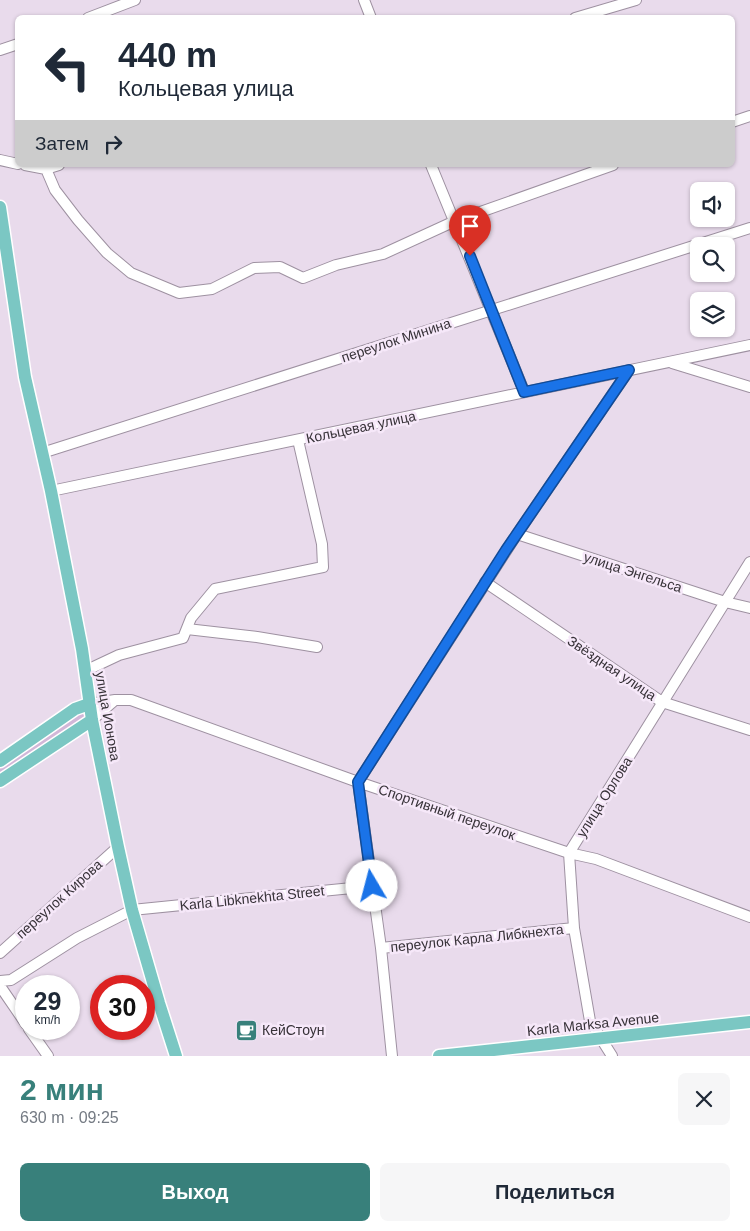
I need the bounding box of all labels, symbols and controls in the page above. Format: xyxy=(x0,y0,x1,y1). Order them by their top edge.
icon: left xyxy=(35,35,100,100)
text: 440 m xyxy=(118,35,217,74)
text: Кольцевая улица xyxy=(118,76,294,101)
icon: right xyxy=(99,130,127,158)
text: Затем xyxy=(35,133,89,154)
map controls xyxy=(690,182,735,337)
button: sound xyxy=(690,182,735,227)
pin xyxy=(449,205,491,256)
icon: arrive xyxy=(456,212,484,240)
button: search xyxy=(690,237,735,282)
button: layers xyxy=(690,292,735,337)
street label: переулок Минина xyxy=(339,315,453,365)
street label: Кольцевая улица xyxy=(305,408,418,446)
street label: улица Энгельса xyxy=(582,549,684,596)
street label: Звёздная улица xyxy=(565,632,660,704)
street label: улица Ионова xyxy=(92,670,124,762)
street label: улица Орлова xyxy=(573,754,635,840)
street label: Спортивный переулок xyxy=(376,781,518,843)
street label: переулок Кирова xyxy=(13,856,105,942)
position arrow xyxy=(345,859,397,911)
street label: Karla Libknekhta Street xyxy=(179,882,325,914)
street label: переулок Карла Либкнехта xyxy=(390,921,565,955)
speed limit sign: 30 xyxy=(90,975,155,1040)
text: 29 xyxy=(34,987,61,1015)
street label: Karla Marksa Avenue xyxy=(526,1009,660,1039)
text: km/h xyxy=(34,1013,61,1027)
cafe icon: КейСтоун xyxy=(234,1018,258,1042)
place label: КейСтоун xyxy=(262,1022,325,1038)
text: 2 мин xyxy=(20,1073,104,1106)
button: close xyxy=(678,1073,730,1125)
text: 630 m · 09:25 xyxy=(20,1109,119,1126)
button: Выход xyxy=(20,1163,370,1221)
button: Поделиться xyxy=(380,1163,730,1221)

